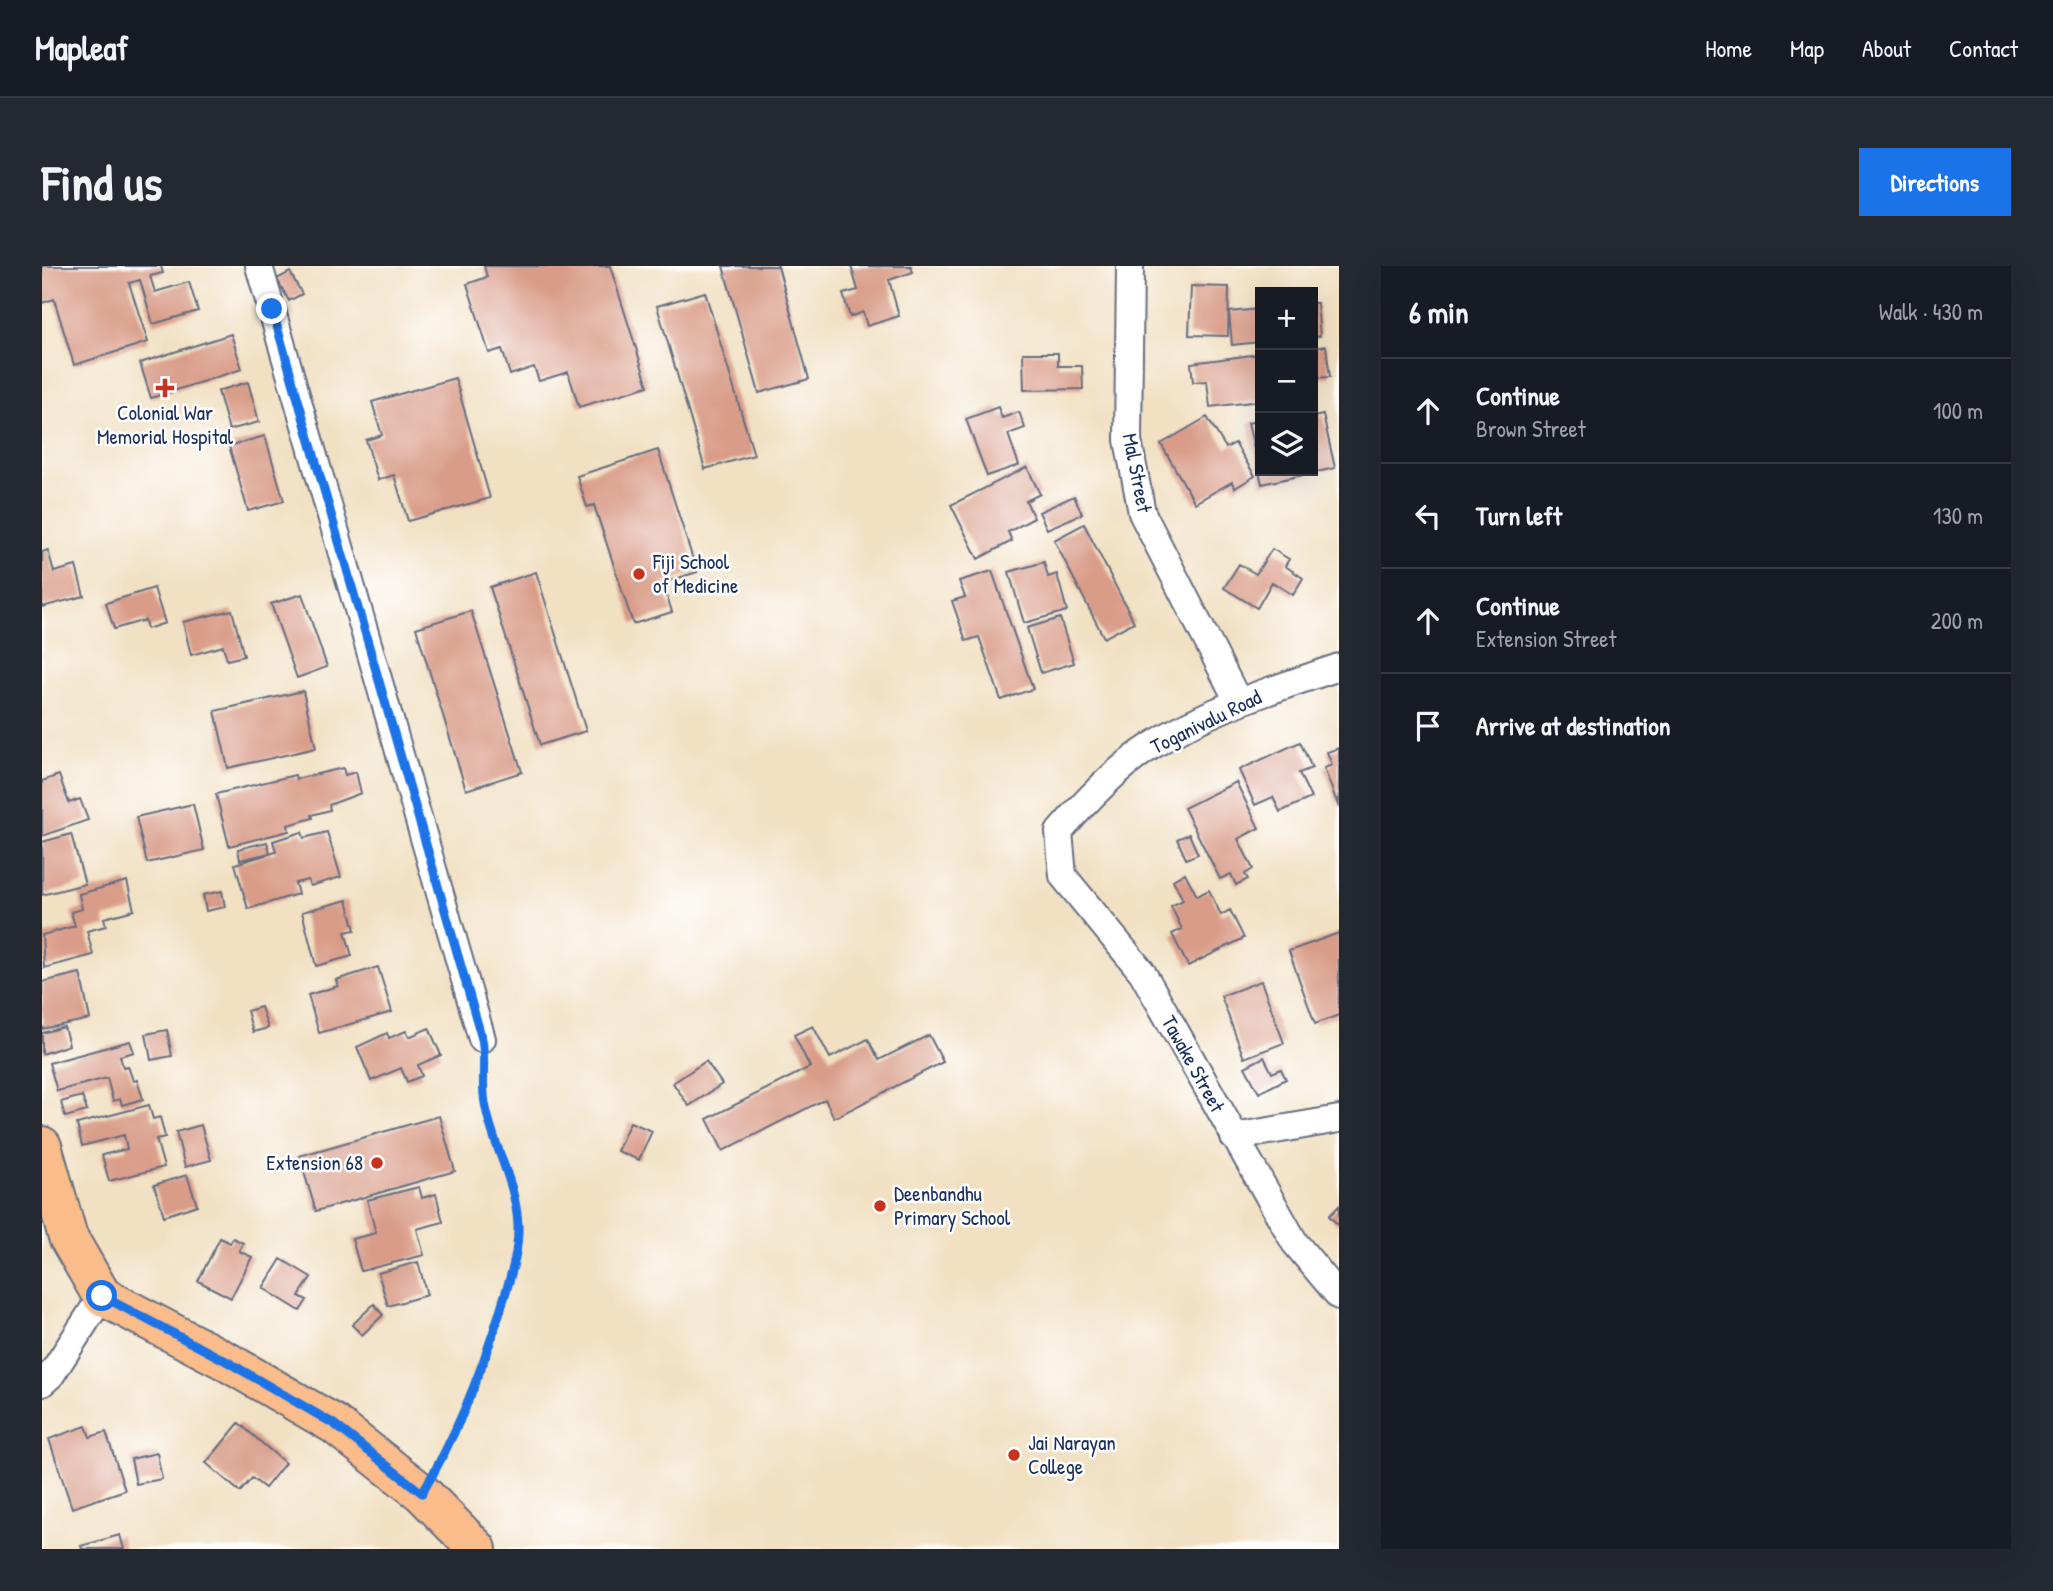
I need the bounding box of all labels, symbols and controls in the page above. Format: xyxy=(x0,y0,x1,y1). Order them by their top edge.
text: Mapleaf xyxy=(35,26,128,70)
text: Home xyxy=(1705,32,1752,64)
text: Map xyxy=(1790,32,1824,64)
text: About xyxy=(1862,32,1911,64)
text: Contact xyxy=(1949,32,2018,64)
button: Directions xyxy=(1859,148,2011,216)
text: Find us xyxy=(42,149,162,215)
map controls xyxy=(1255,287,1318,476)
button: + xyxy=(1255,287,1318,350)
text: 6 min xyxy=(1409,292,1469,332)
route end xyxy=(256,293,287,324)
text: Walk · 430 m xyxy=(1879,296,1983,327)
button: − xyxy=(1255,350,1318,413)
marker: Colonial War Memorial Hospital xyxy=(155,378,175,398)
text: Continue xyxy=(1476,378,1560,413)
icon: ahead xyxy=(1409,392,1447,430)
text: 100 m xyxy=(1933,395,1983,426)
place label: Colonial War Memorial Hospital xyxy=(97,398,233,451)
button: layers xyxy=(1255,413,1318,476)
text: Brown Street xyxy=(1476,413,1586,444)
street label: Mal Street xyxy=(1116,431,1160,516)
icon: left xyxy=(1409,497,1447,535)
text: Turn left xyxy=(1476,498,1562,533)
text: 130 m xyxy=(1933,500,1983,531)
place label: Fiji School of Medicine xyxy=(652,547,738,600)
marker: Fiji School of Medicine xyxy=(631,566,647,582)
text: Continue xyxy=(1476,588,1560,623)
icon: ahead xyxy=(1409,602,1447,640)
text: 200 m xyxy=(1931,605,1983,636)
text: Extension Street xyxy=(1476,623,1616,654)
street label: Toganivalu Road xyxy=(1146,682,1266,761)
icon: arrive xyxy=(1409,707,1447,745)
text: Arrive at destination xyxy=(1476,708,1671,743)
street label: Tawake Street xyxy=(1155,1010,1232,1118)
place label: Extension 68 xyxy=(266,1148,363,1177)
marker: Extension 68 xyxy=(369,1155,385,1171)
place label: Deenbandhu Primary School xyxy=(894,1179,1011,1232)
marker: Deenbandhu Primary School xyxy=(872,1198,888,1214)
route start xyxy=(86,1280,117,1311)
place label: Jai Narayan College xyxy=(1028,1428,1116,1481)
marker: Jai Narayan College xyxy=(1006,1447,1022,1463)

